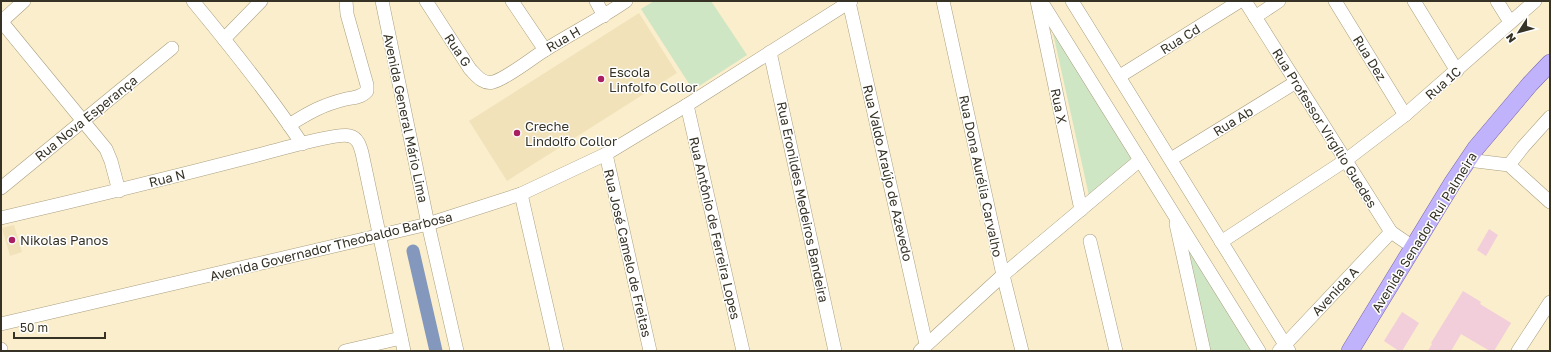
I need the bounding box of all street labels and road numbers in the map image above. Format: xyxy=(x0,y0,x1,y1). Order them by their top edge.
street label: Rua Cd xyxy=(1157,21,1203,57)
street label: Rua H xyxy=(543,23,583,55)
street label: Rua G xyxy=(441,31,475,69)
street label: Avenida General Mário Lima xyxy=(380,32,432,204)
street label: Rua Dez xyxy=(1350,32,1390,84)
street label: Rua Professor Virgílio Guedes xyxy=(1269,45,1381,211)
street label: Rua 1C xyxy=(1422,63,1464,103)
street label: Rua Nova Esperança xyxy=(32,72,140,164)
street label: Rua Valdo Araújo de Azevedo xyxy=(860,83,916,263)
street label: Rua X xyxy=(1047,87,1071,125)
street label: Rua Dona Aurélia Carvalho xyxy=(956,93,1006,259)
street label: Rua Eronildes Medeiros Bandeira xyxy=(774,100,832,304)
street label: Rua Ab xyxy=(1210,103,1256,139)
street label: Rua Antônio de Ferreira Lopes xyxy=(686,135,744,321)
street label: Avenida Senador Rui Palmeira xyxy=(1368,149,1480,315)
street label: Rua N xyxy=(147,166,187,190)
street label: Rua José Camelo de Freitas xyxy=(601,167,655,339)
street label: Avenida Governador Theobaldo Barbosa xyxy=(208,208,454,284)
street label: Avenida A xyxy=(1308,263,1362,319)

